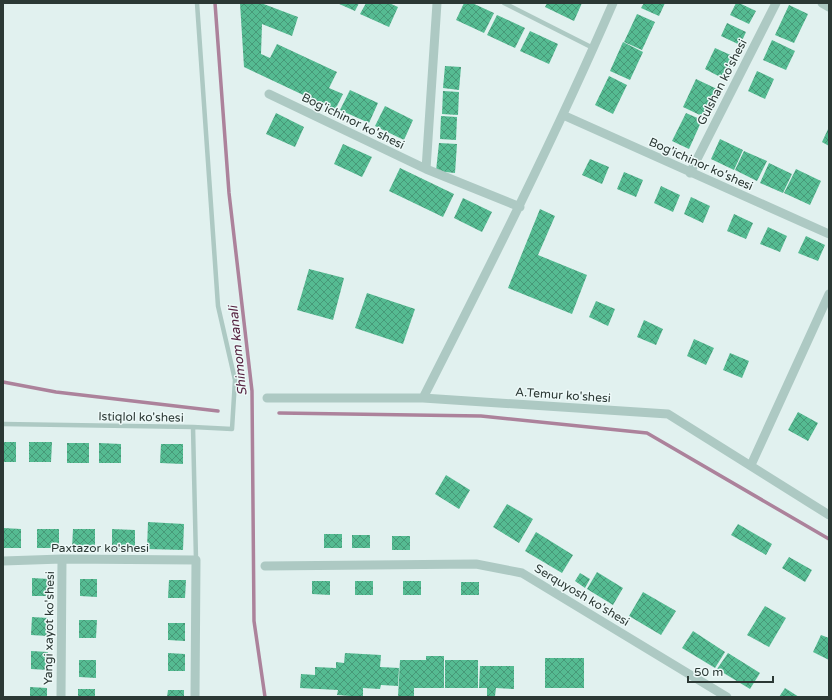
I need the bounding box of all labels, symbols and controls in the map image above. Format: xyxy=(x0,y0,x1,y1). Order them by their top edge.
street label: Gulshan ko'shesi xyxy=(694,37,750,127)
street label: Bog'ichinor ko'shesi xyxy=(299,90,407,152)
street label: Bog'ichinor ko'shesi xyxy=(647,135,755,193)
water label: Shimom kanali xyxy=(225,303,251,397)
street label: A.Temur ko'shesi xyxy=(515,385,611,405)
street label: Istiqlol ko'shesi xyxy=(98,409,184,425)
street label: Paxtazor ko'shesi xyxy=(51,541,149,555)
street label: Serquyosh ko'shesi xyxy=(532,561,632,629)
street label: Yangi xayot ko'shesi xyxy=(41,571,57,685)
scale bar xyxy=(688,658,773,684)
text: 50 m xyxy=(694,665,723,679)

